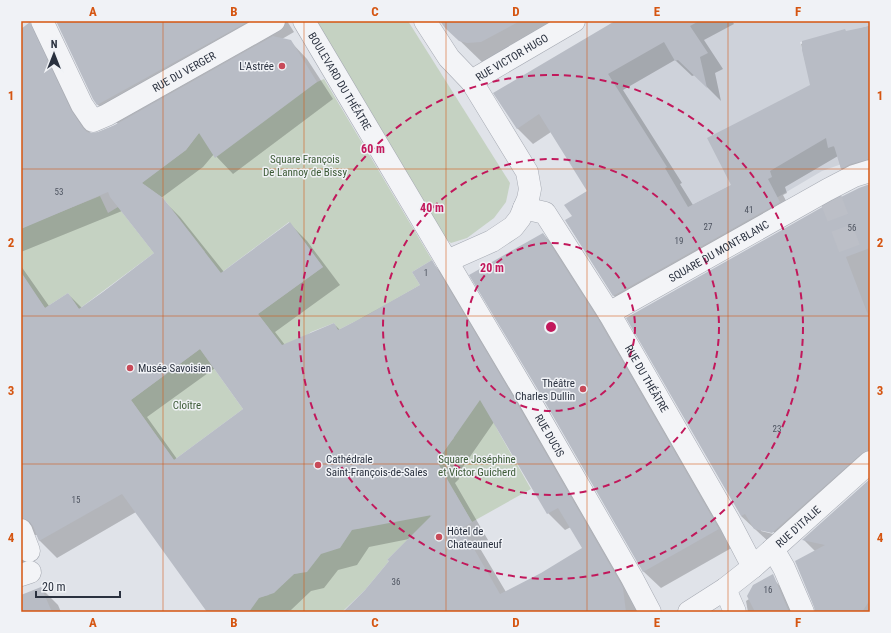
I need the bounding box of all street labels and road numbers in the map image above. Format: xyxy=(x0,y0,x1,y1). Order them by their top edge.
street label: BOULEVARD DU THÉÂTRE xyxy=(306,30,374,133)
street label: RUE VICTOR HUGO xyxy=(473,31,551,84)
street label: RUE DU VERGER xyxy=(150,49,218,95)
street label: SQUARE DU MONT-BLANC xyxy=(666,218,771,285)
street label: RUE DU THÉÂTRE xyxy=(622,343,672,415)
street label: RUE DUCIS xyxy=(532,412,567,460)
street label: RUE D'ITALIE xyxy=(773,503,824,550)

